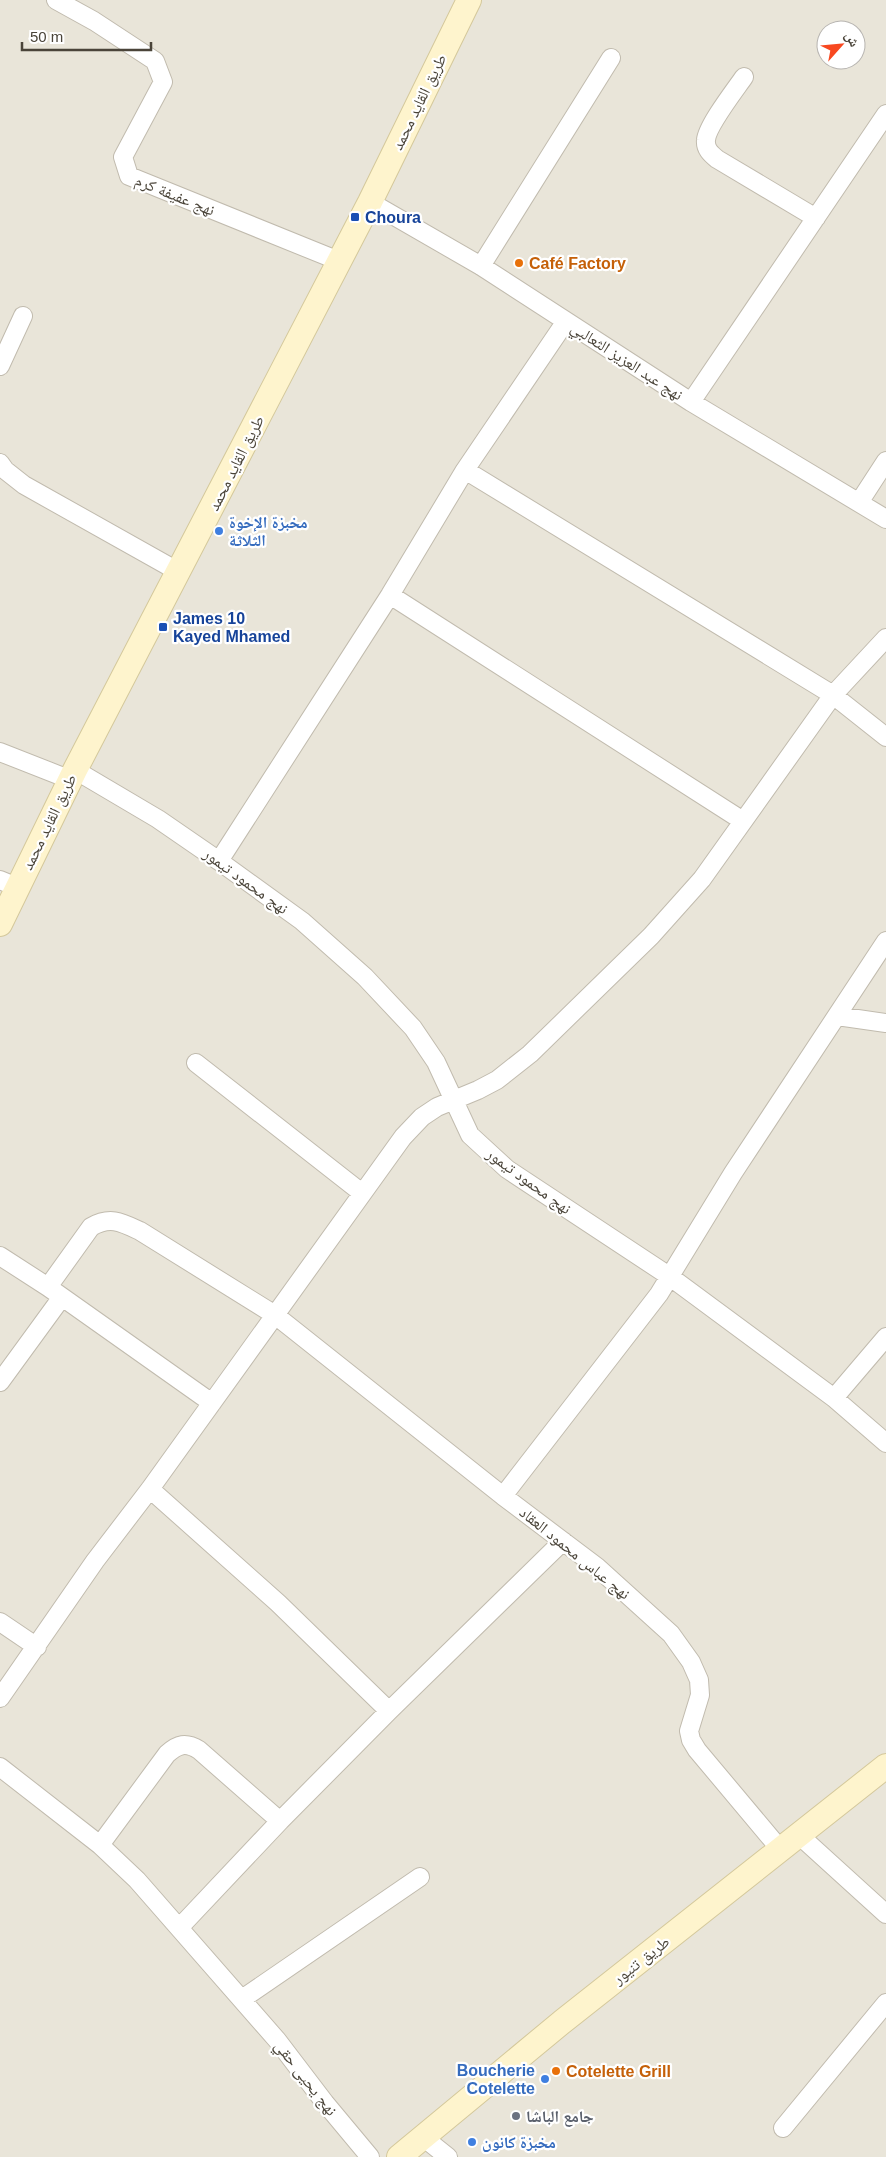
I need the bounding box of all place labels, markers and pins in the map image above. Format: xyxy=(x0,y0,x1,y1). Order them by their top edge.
place label: Choura xyxy=(365,209,421,226)
marker: Choura xyxy=(349,211,361,223)
place label: Café Factory xyxy=(529,255,626,272)
marker: Café Factory xyxy=(513,257,525,269)
place label: مخبزة الإخوة الثلاثة xyxy=(229,514,308,549)
marker: مخبزة الإخوة الثلاثة xyxy=(213,525,225,537)
place label: James 10 Kayed Mhamed xyxy=(173,610,290,645)
marker: James 10 Kayed Mhamed xyxy=(157,621,169,633)
place label: Boucherie Cotelette xyxy=(457,2062,535,2097)
place label: Cotelette Grill xyxy=(566,2063,671,2080)
marker: Cotelette Grill xyxy=(550,2065,562,2077)
marker: Boucherie Cotelette xyxy=(539,2073,551,2085)
place label: جامع الباشا xyxy=(526,2108,594,2127)
marker: جامع الباشا xyxy=(510,2110,522,2122)
place label: مخبزة كانون xyxy=(482,2134,556,2152)
marker: مخبزة كانون xyxy=(466,2136,478,2148)

